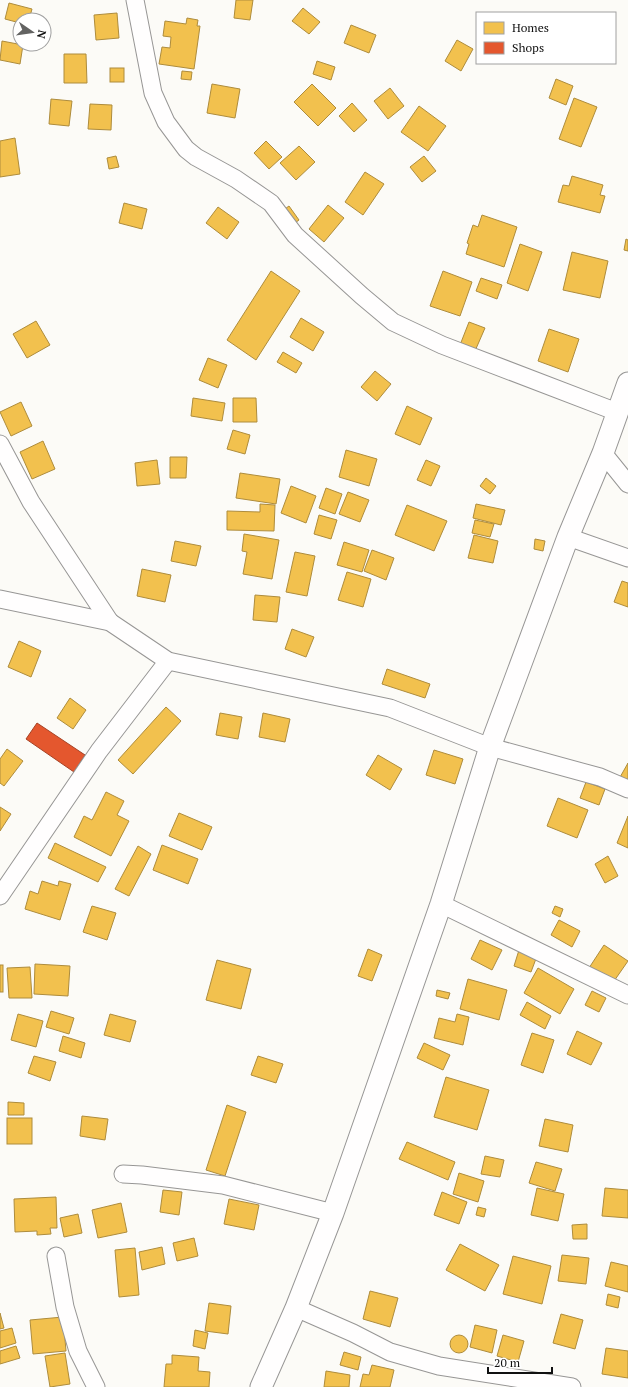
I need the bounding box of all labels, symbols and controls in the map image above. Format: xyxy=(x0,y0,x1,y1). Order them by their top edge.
north arrow xyxy=(12,12,52,52)
legend xyxy=(476,12,616,64)
text: Homes xyxy=(512,20,549,35)
text: N xyxy=(34,29,50,41)
text: Shops xyxy=(512,40,544,55)
scale bar xyxy=(488,1349,552,1375)
text: 20 m xyxy=(494,1355,521,1370)

